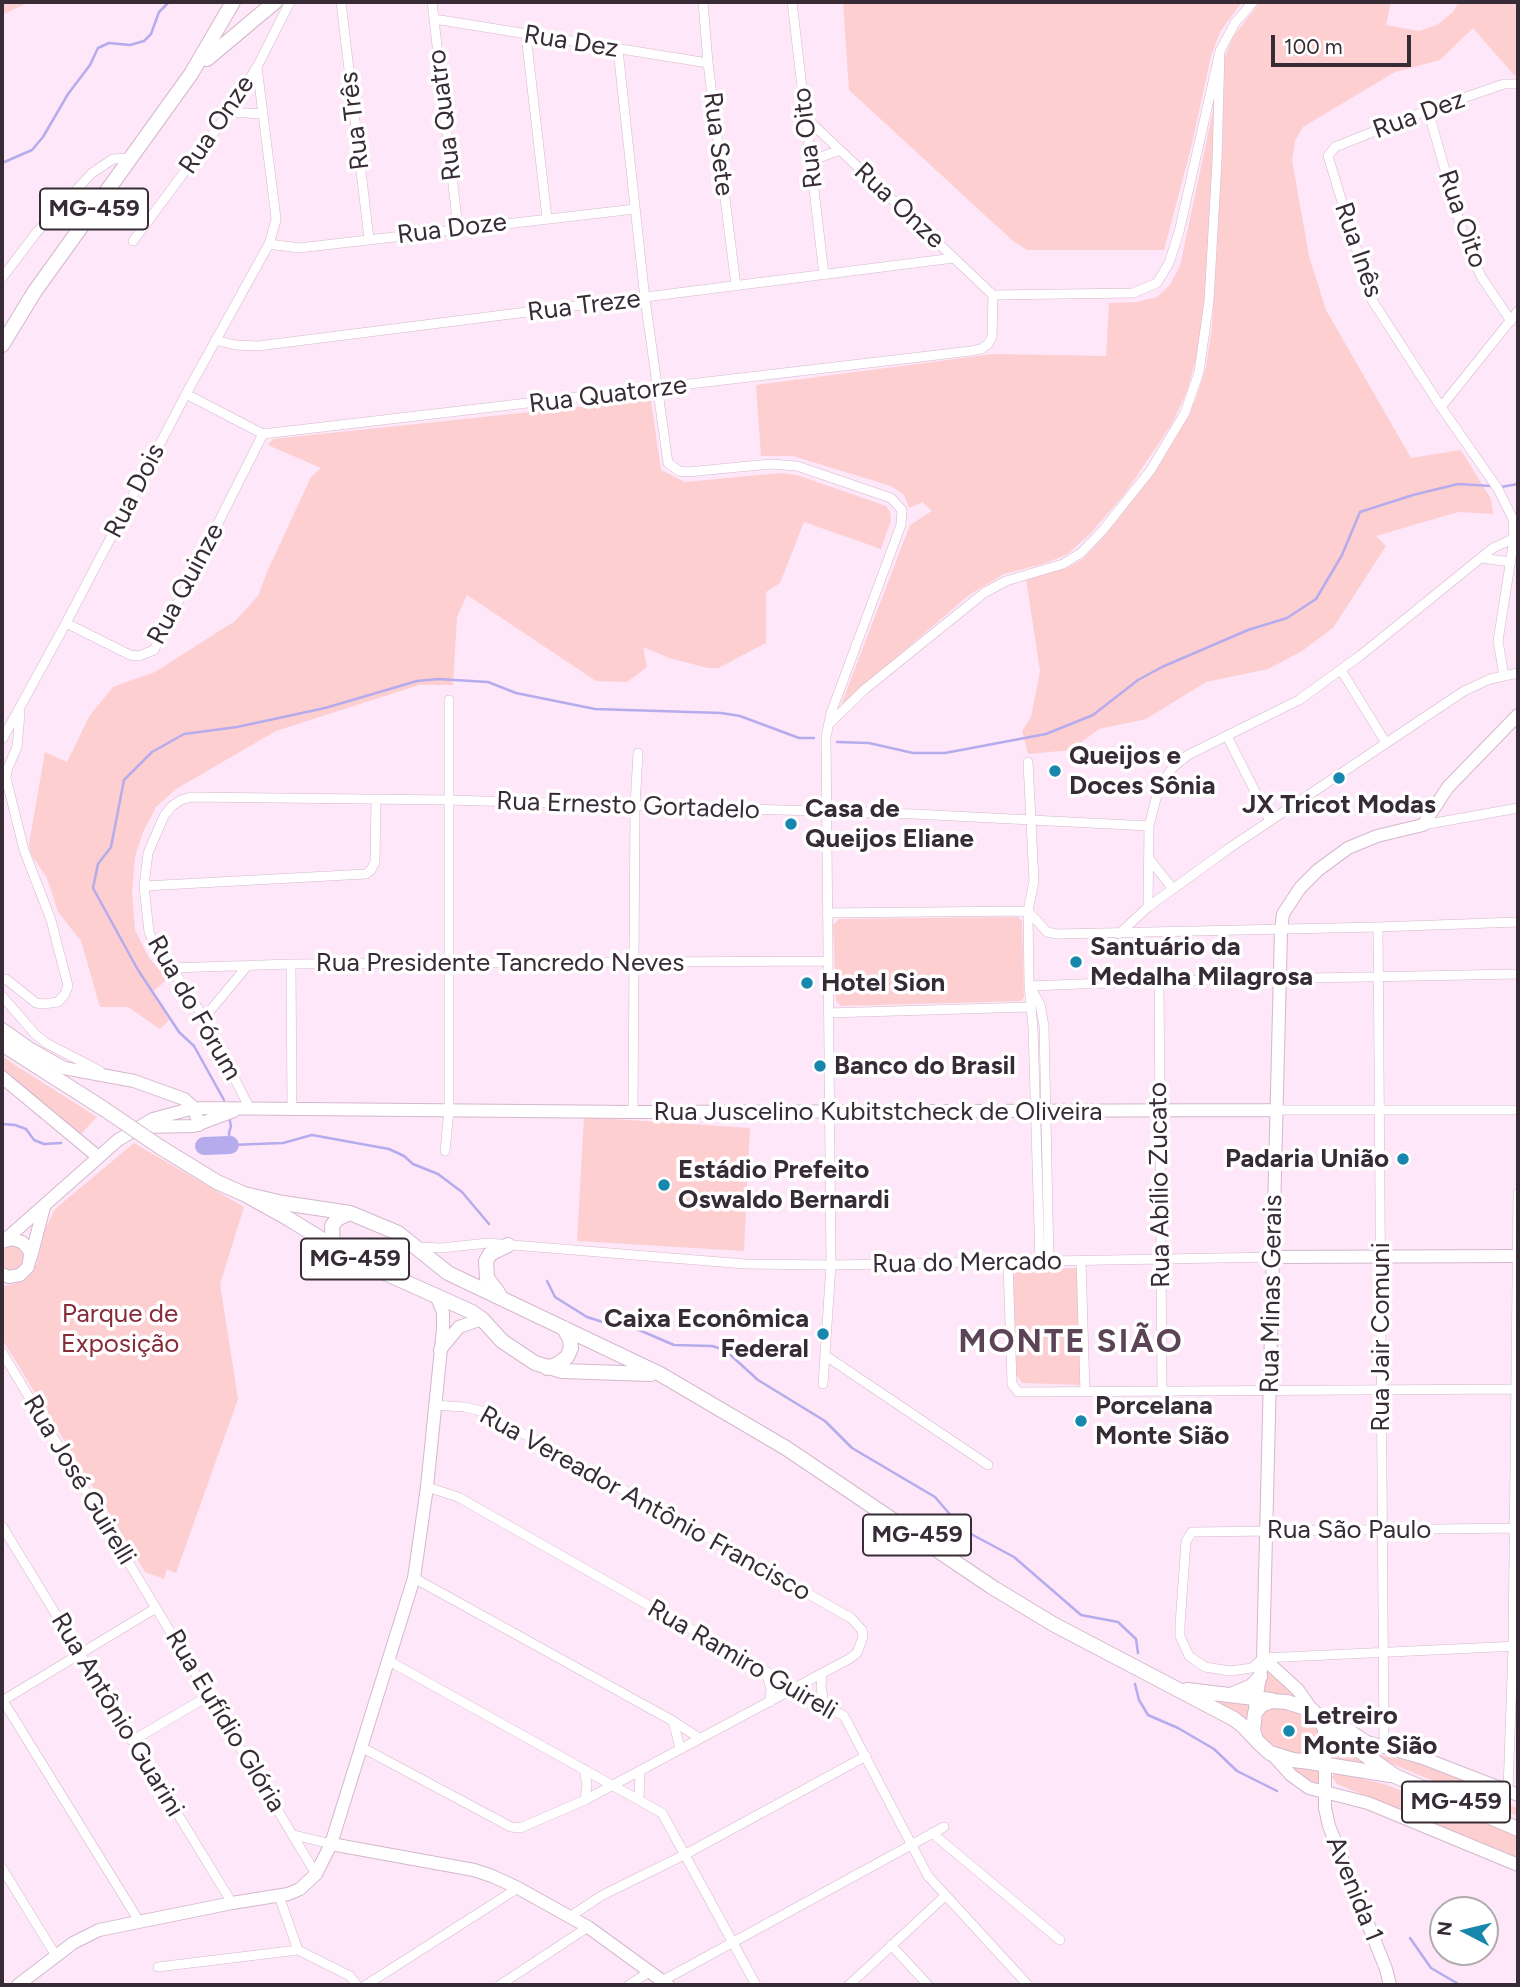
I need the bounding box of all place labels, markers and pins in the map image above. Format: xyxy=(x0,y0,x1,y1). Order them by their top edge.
place label: Queijos e Doces Sônia xyxy=(1069,740,1216,802)
marker: Queijos e Doces Sônia xyxy=(1047,763,1063,779)
marker: JX Tricot Modas xyxy=(1331,770,1347,786)
place label: JX Tricot Modas xyxy=(1242,789,1436,821)
place label: Casa de Queijos Eliane xyxy=(805,793,974,854)
marker: Casa de Queijos Eliane xyxy=(783,816,799,832)
place label: Santuário da Medalha Milagrosa xyxy=(1090,931,1313,992)
marker: Santuário da Medalha Milagrosa xyxy=(1068,954,1084,970)
place label: Hotel Sion xyxy=(821,967,945,999)
marker: Hotel Sion xyxy=(799,975,815,991)
place label: Banco do Brasil xyxy=(834,1050,1016,1082)
marker: Banco do Brasil xyxy=(812,1058,828,1074)
place label: Padaria União xyxy=(1225,1143,1389,1175)
marker: Padaria União xyxy=(1395,1151,1411,1167)
place label: Estádio Prefeito Oswaldo Bernardi xyxy=(678,1154,890,1216)
marker: Estádio Prefeito Oswaldo Bernardi xyxy=(656,1177,672,1193)
place label: Caixa Econômica Federal xyxy=(604,1303,809,1364)
marker: Caixa Econômica Federal xyxy=(815,1326,831,1342)
place label: Porcelana Monte Sião xyxy=(1095,1390,1229,1452)
marker: Porcelana Monte Sião xyxy=(1073,1413,1089,1429)
place label: Letreiro Monte Sião xyxy=(1303,1700,1437,1762)
marker: Letreiro Monte Sião xyxy=(1281,1723,1297,1739)

